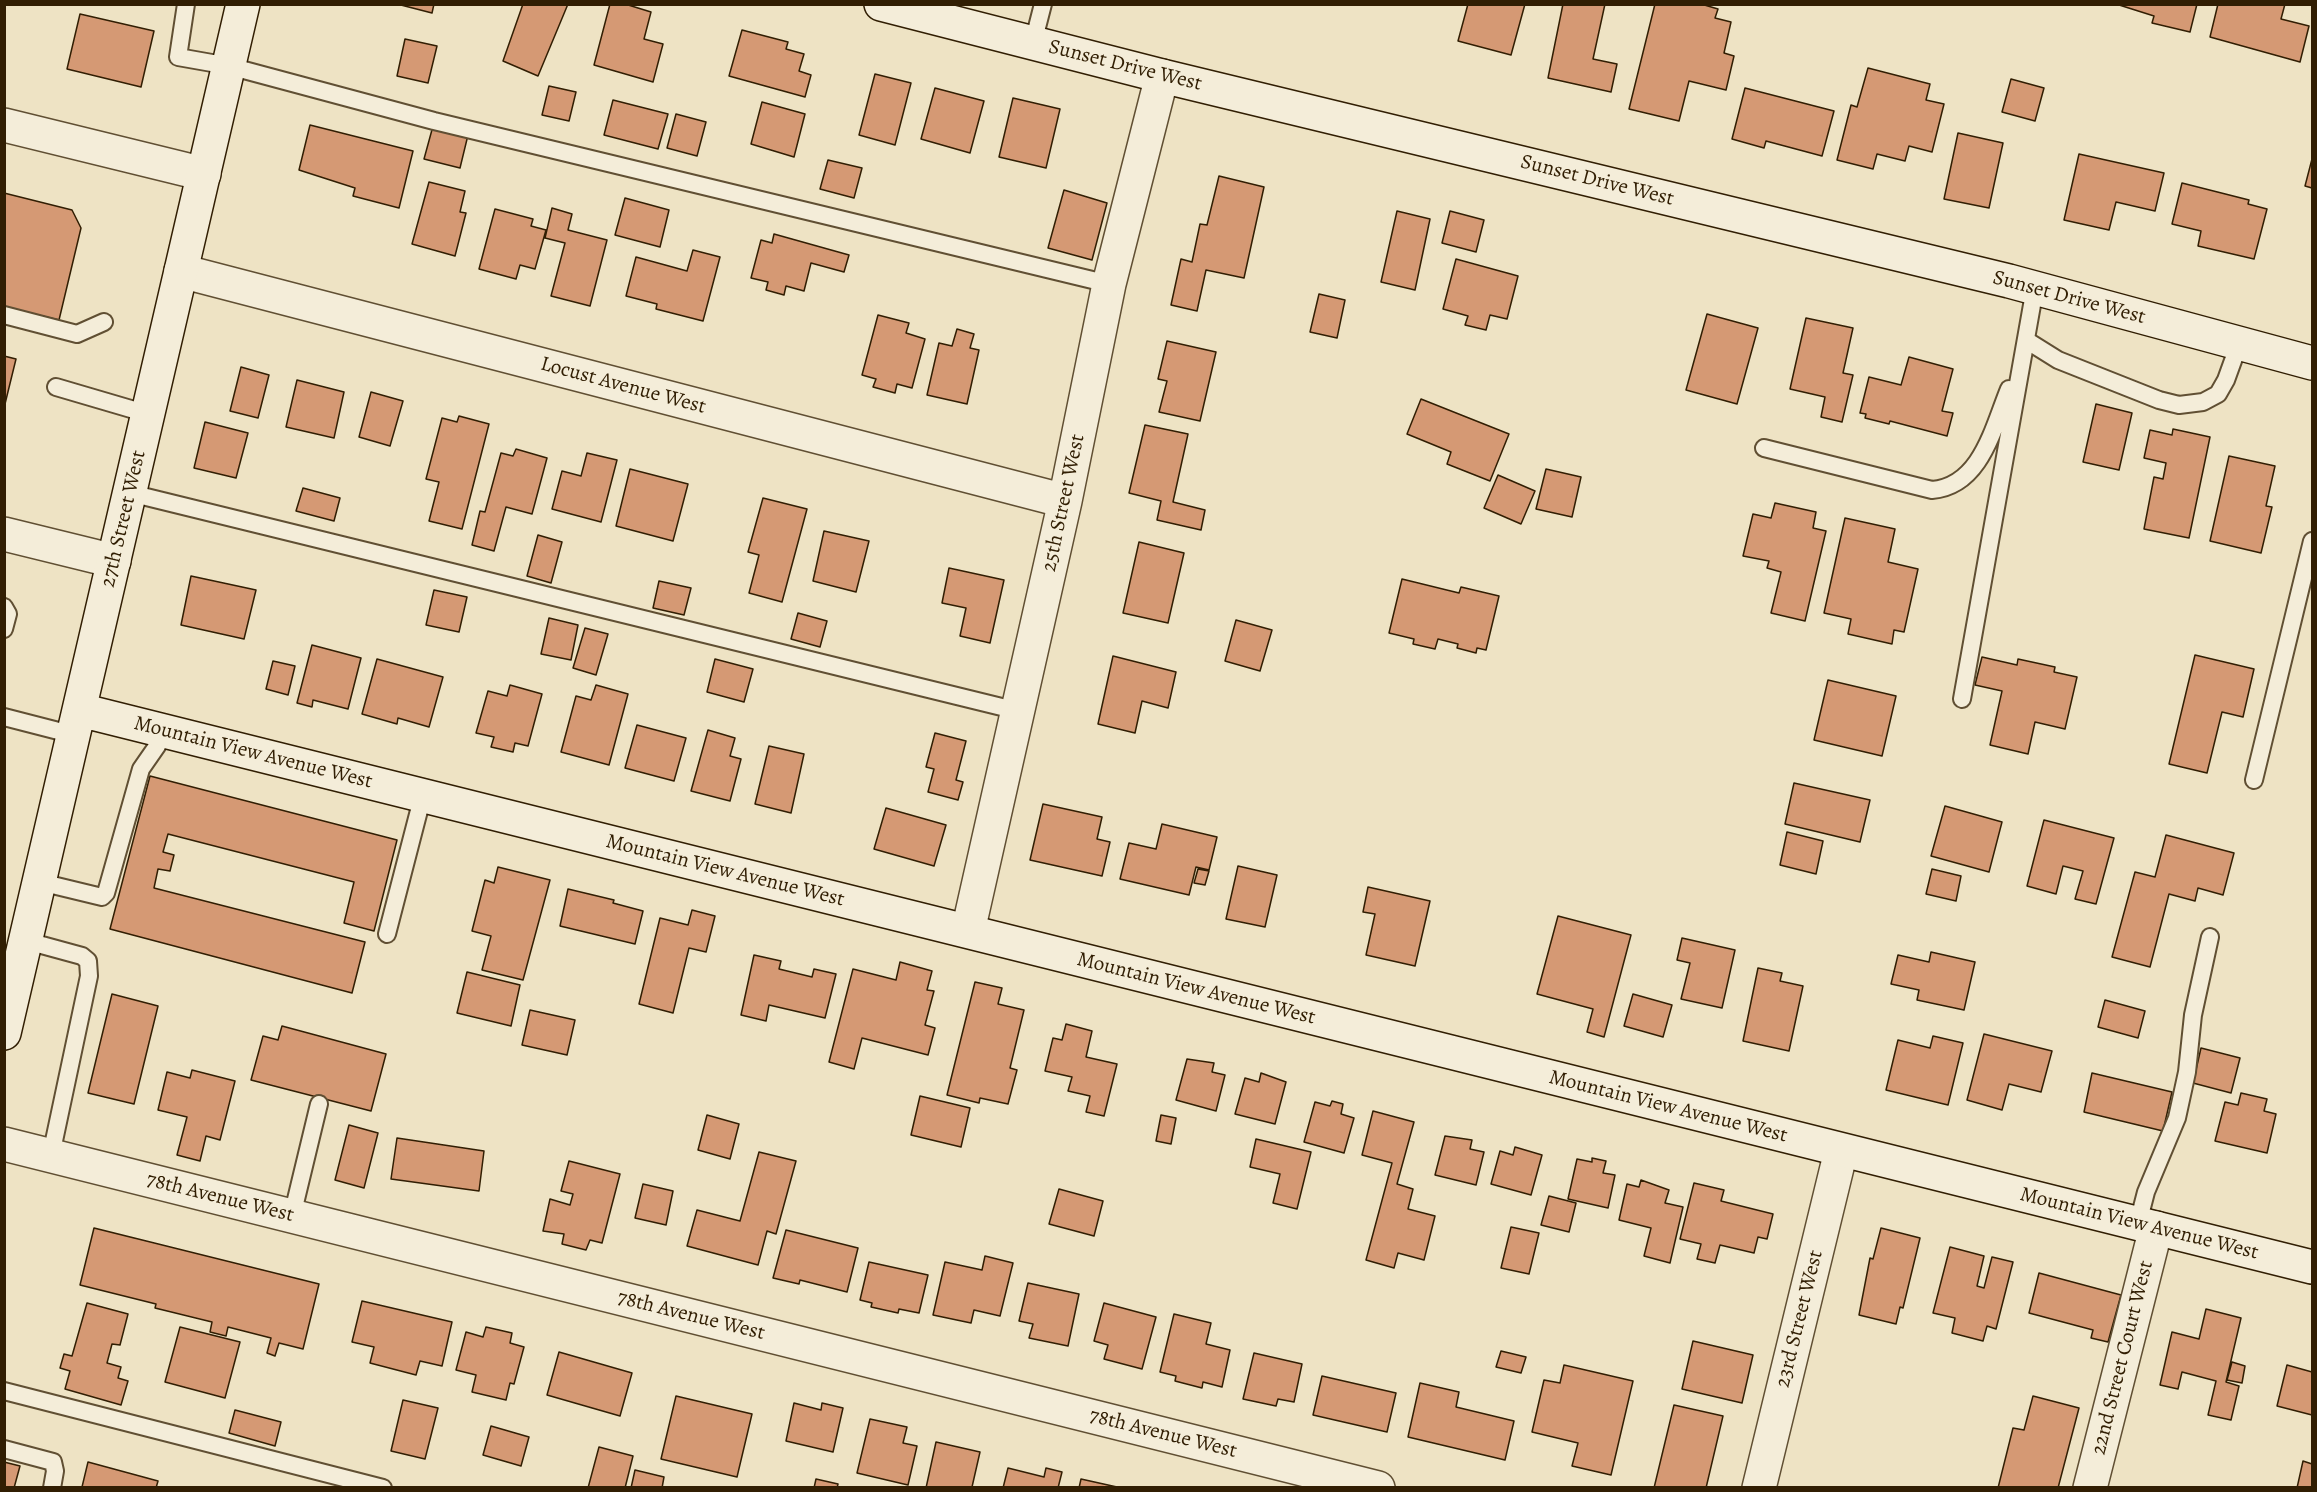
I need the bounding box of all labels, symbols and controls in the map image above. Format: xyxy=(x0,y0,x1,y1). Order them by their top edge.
street label: Sunset Drive West xyxy=(1046,35,1204,97)
street label: Sunset Drive West xyxy=(1518,150,1676,212)
street label: Sunset Drive West xyxy=(1990,266,2148,330)
street label: Locust Avenue West xyxy=(537,352,709,420)
street label: 25th Street West xyxy=(1037,432,1091,574)
street label: 27th Street West xyxy=(96,448,152,590)
street label: Mountain View Avenue West xyxy=(131,711,375,795)
street label: Mountain View Avenue West xyxy=(603,829,847,913)
street label: Mountain View Avenue West xyxy=(1074,947,1318,1031)
street label: Mountain View Avenue West xyxy=(1546,1065,1790,1149)
street label: 78th Avenue West xyxy=(144,1168,296,1228)
street label: Mountain View Avenue West xyxy=(2017,1182,2261,1266)
street label: 23rd Street West xyxy=(1771,1248,1829,1390)
street label: 22nd Street Court West xyxy=(2087,1258,2159,1458)
street label: 78th Avenue West xyxy=(615,1286,767,1346)
street label: 78th Avenue West xyxy=(1087,1404,1239,1464)

